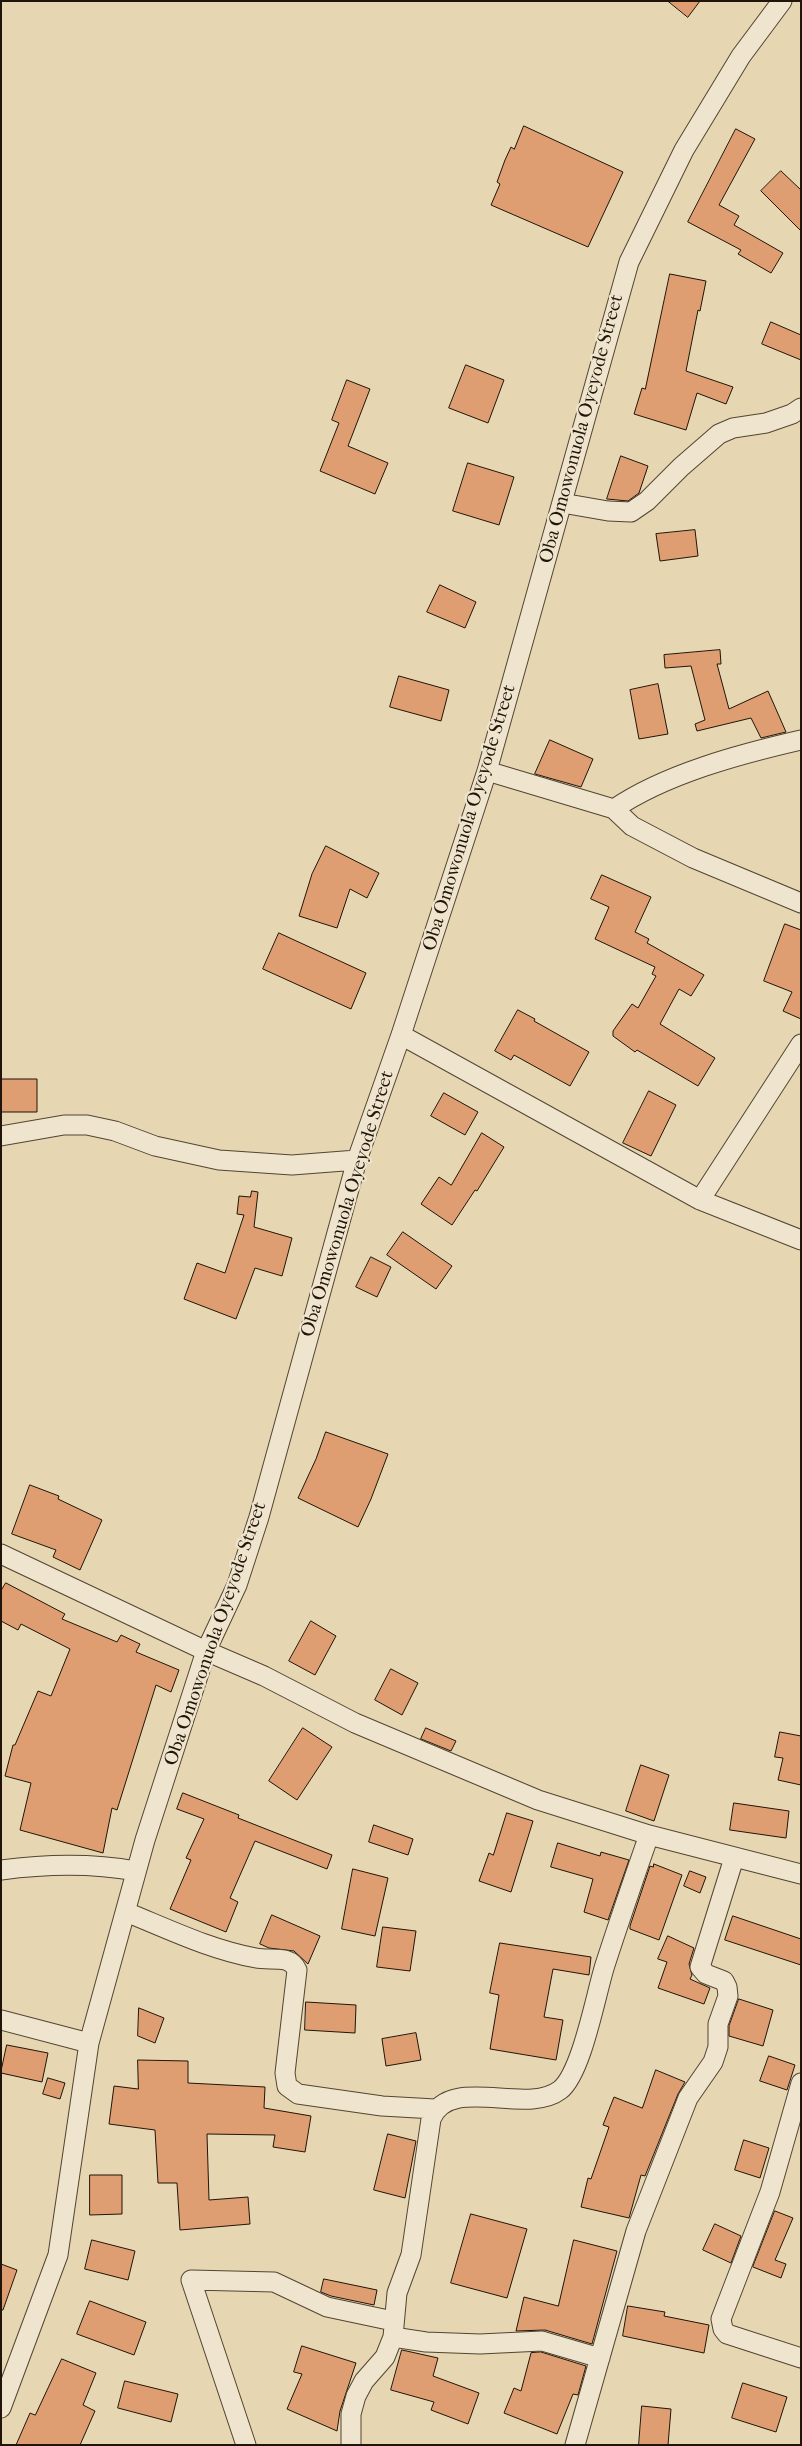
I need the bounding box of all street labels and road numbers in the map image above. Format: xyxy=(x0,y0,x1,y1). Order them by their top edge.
street label: Oba Omowonuola Oyeyode Street xyxy=(535,292,629,566)
street label: Oba Omowonuola Oyeyode Street xyxy=(419,682,521,954)
street label: Oba Omowonuola Oyeyode Street xyxy=(297,1068,399,1340)
street label: Oba Omowonuola Oyeyode Street xyxy=(160,1499,272,1769)

